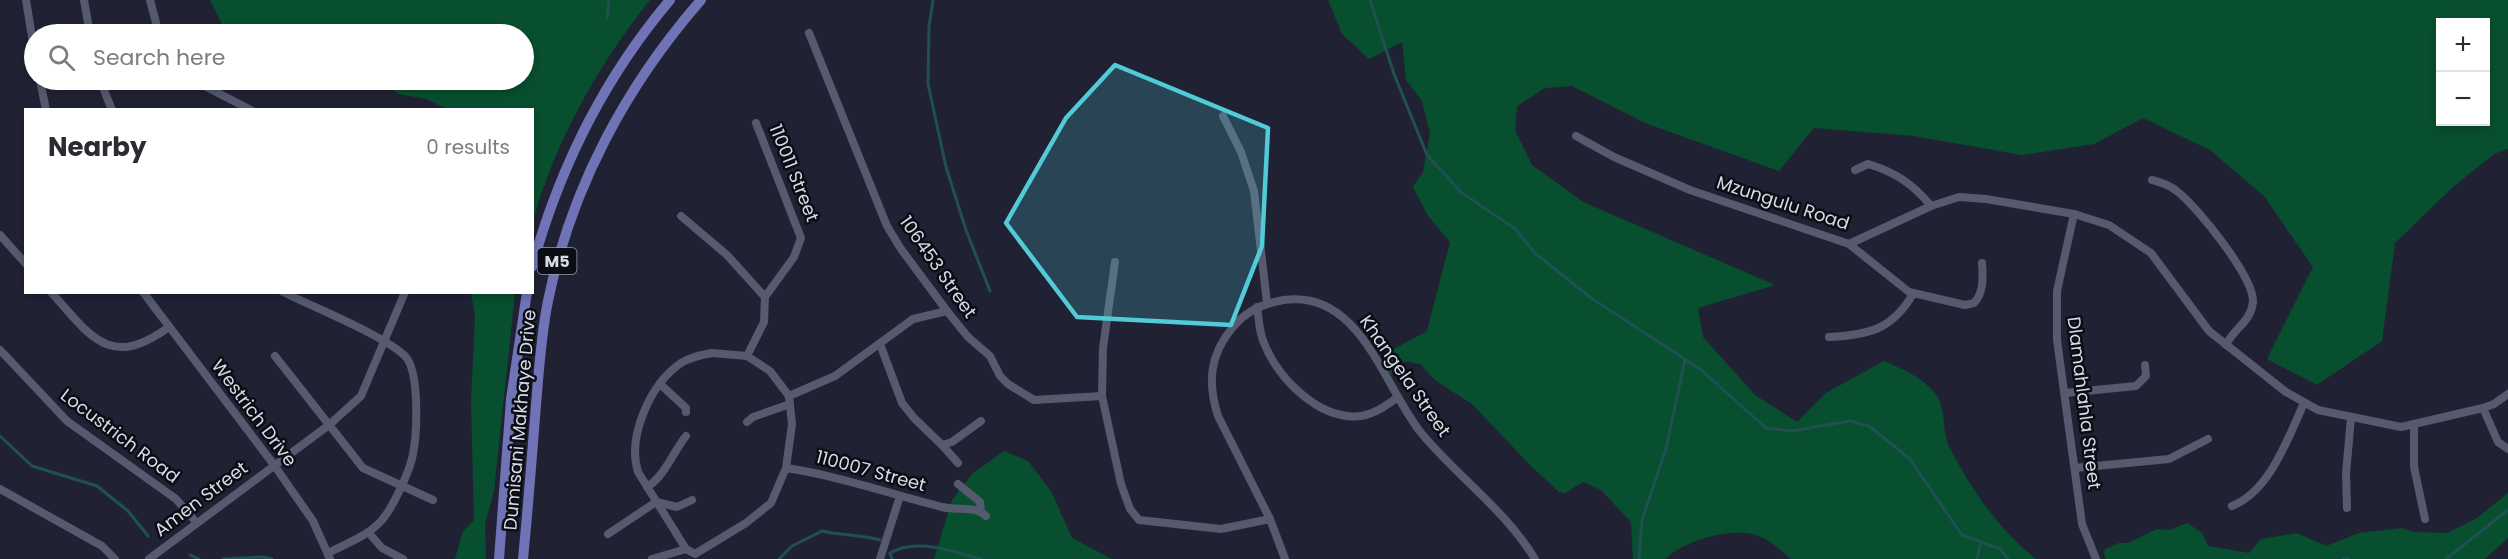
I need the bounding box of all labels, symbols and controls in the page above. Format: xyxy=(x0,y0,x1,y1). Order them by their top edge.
map controls xyxy=(2436,18,2490,126)
button: + xyxy=(2436,18,2490,72)
search box xyxy=(24,24,534,90)
icon: search xyxy=(45,41,78,74)
text: Search here xyxy=(93,42,226,73)
button: − xyxy=(2436,72,2490,126)
street label: 110011 Street xyxy=(764,120,825,225)
text: Nearby xyxy=(48,129,146,165)
text: 0 results xyxy=(426,133,510,161)
street label: Mzungulu Road xyxy=(1714,169,1853,236)
street label: 106453 Street xyxy=(894,211,983,323)
road number: M5 xyxy=(538,248,576,274)
street label: Dumisani Makhaye Drive xyxy=(497,309,542,531)
street label: Khangela Street xyxy=(1354,310,1457,442)
street label: Dlamahlahla Street xyxy=(2062,315,2107,491)
street label: Westrich Drive xyxy=(206,354,303,471)
street label: Locustrich Road xyxy=(56,383,185,489)
street label: 110007 Street xyxy=(813,444,929,497)
street label: Amen Street xyxy=(149,455,252,542)

